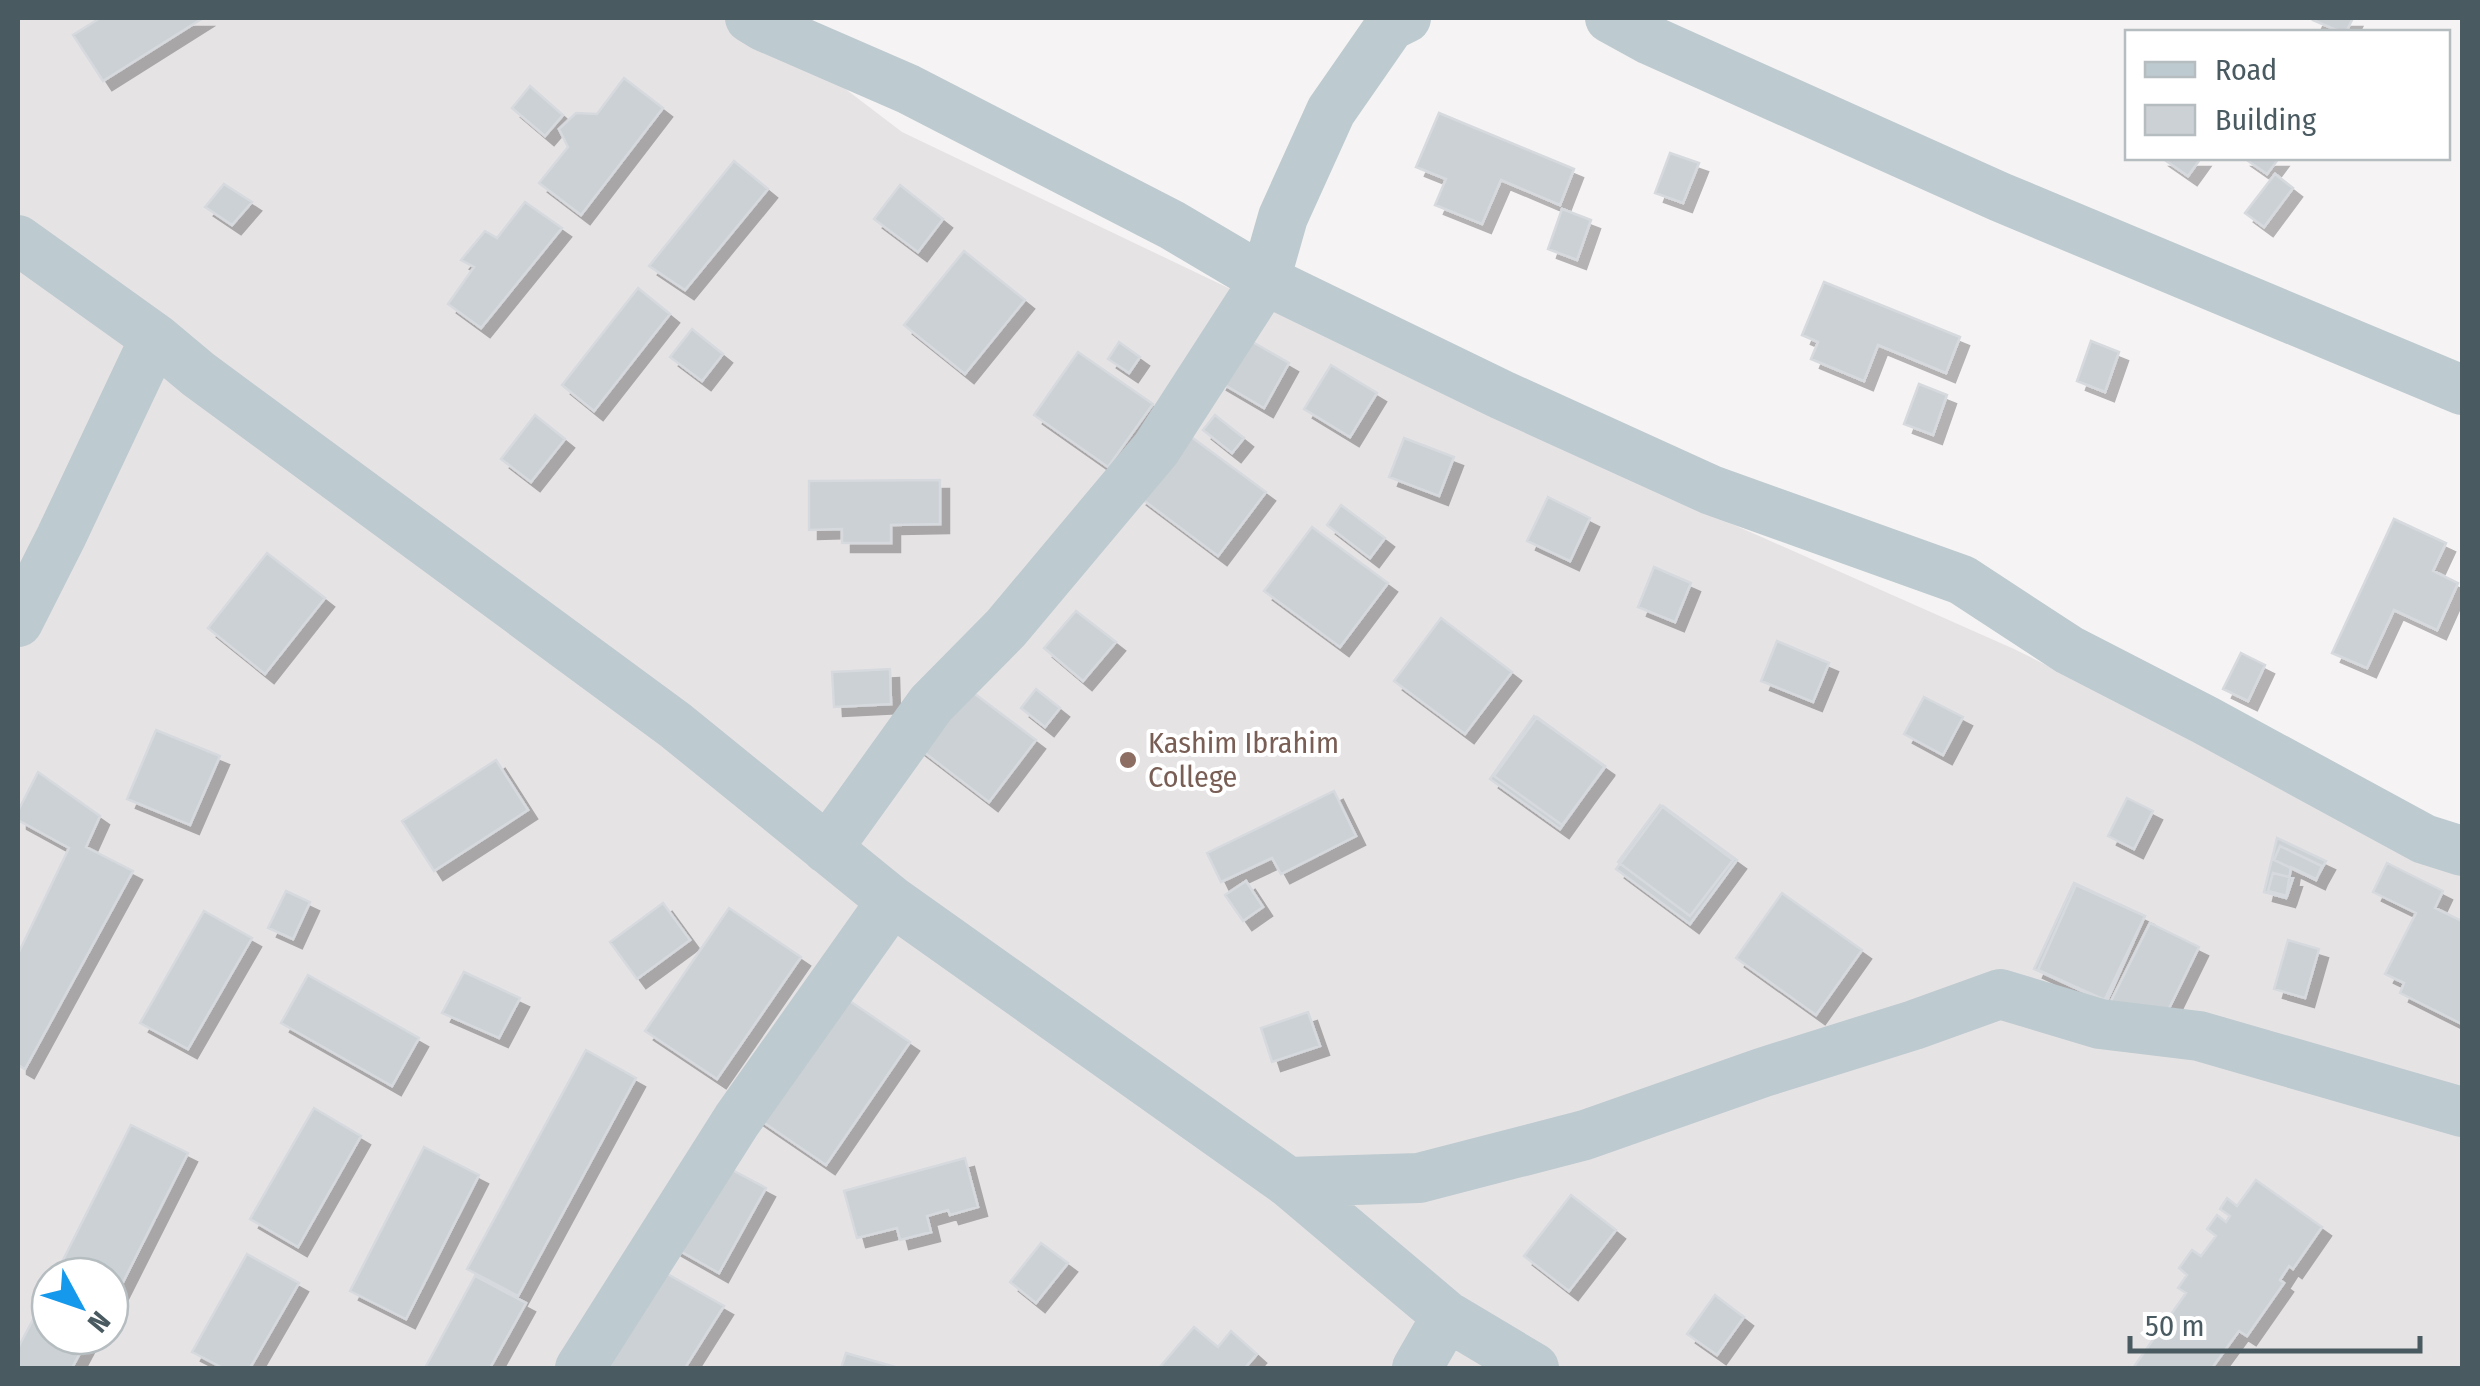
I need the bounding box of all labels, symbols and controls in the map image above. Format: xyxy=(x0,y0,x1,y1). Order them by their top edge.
legend xyxy=(2125,30,2450,160)
text: Road xyxy=(2215,52,2277,88)
text: Building xyxy=(2215,102,2317,138)
place label: Kashim Ibrahim College xyxy=(1148,725,1339,795)
marker: Kashim Ibrahim College xyxy=(1117,749,1139,771)
north arrow xyxy=(30,1256,130,1356)
scale bar xyxy=(2130,1291,2420,1353)
text: N xyxy=(81,1305,117,1339)
text: 50 m xyxy=(2145,1308,2205,1344)

